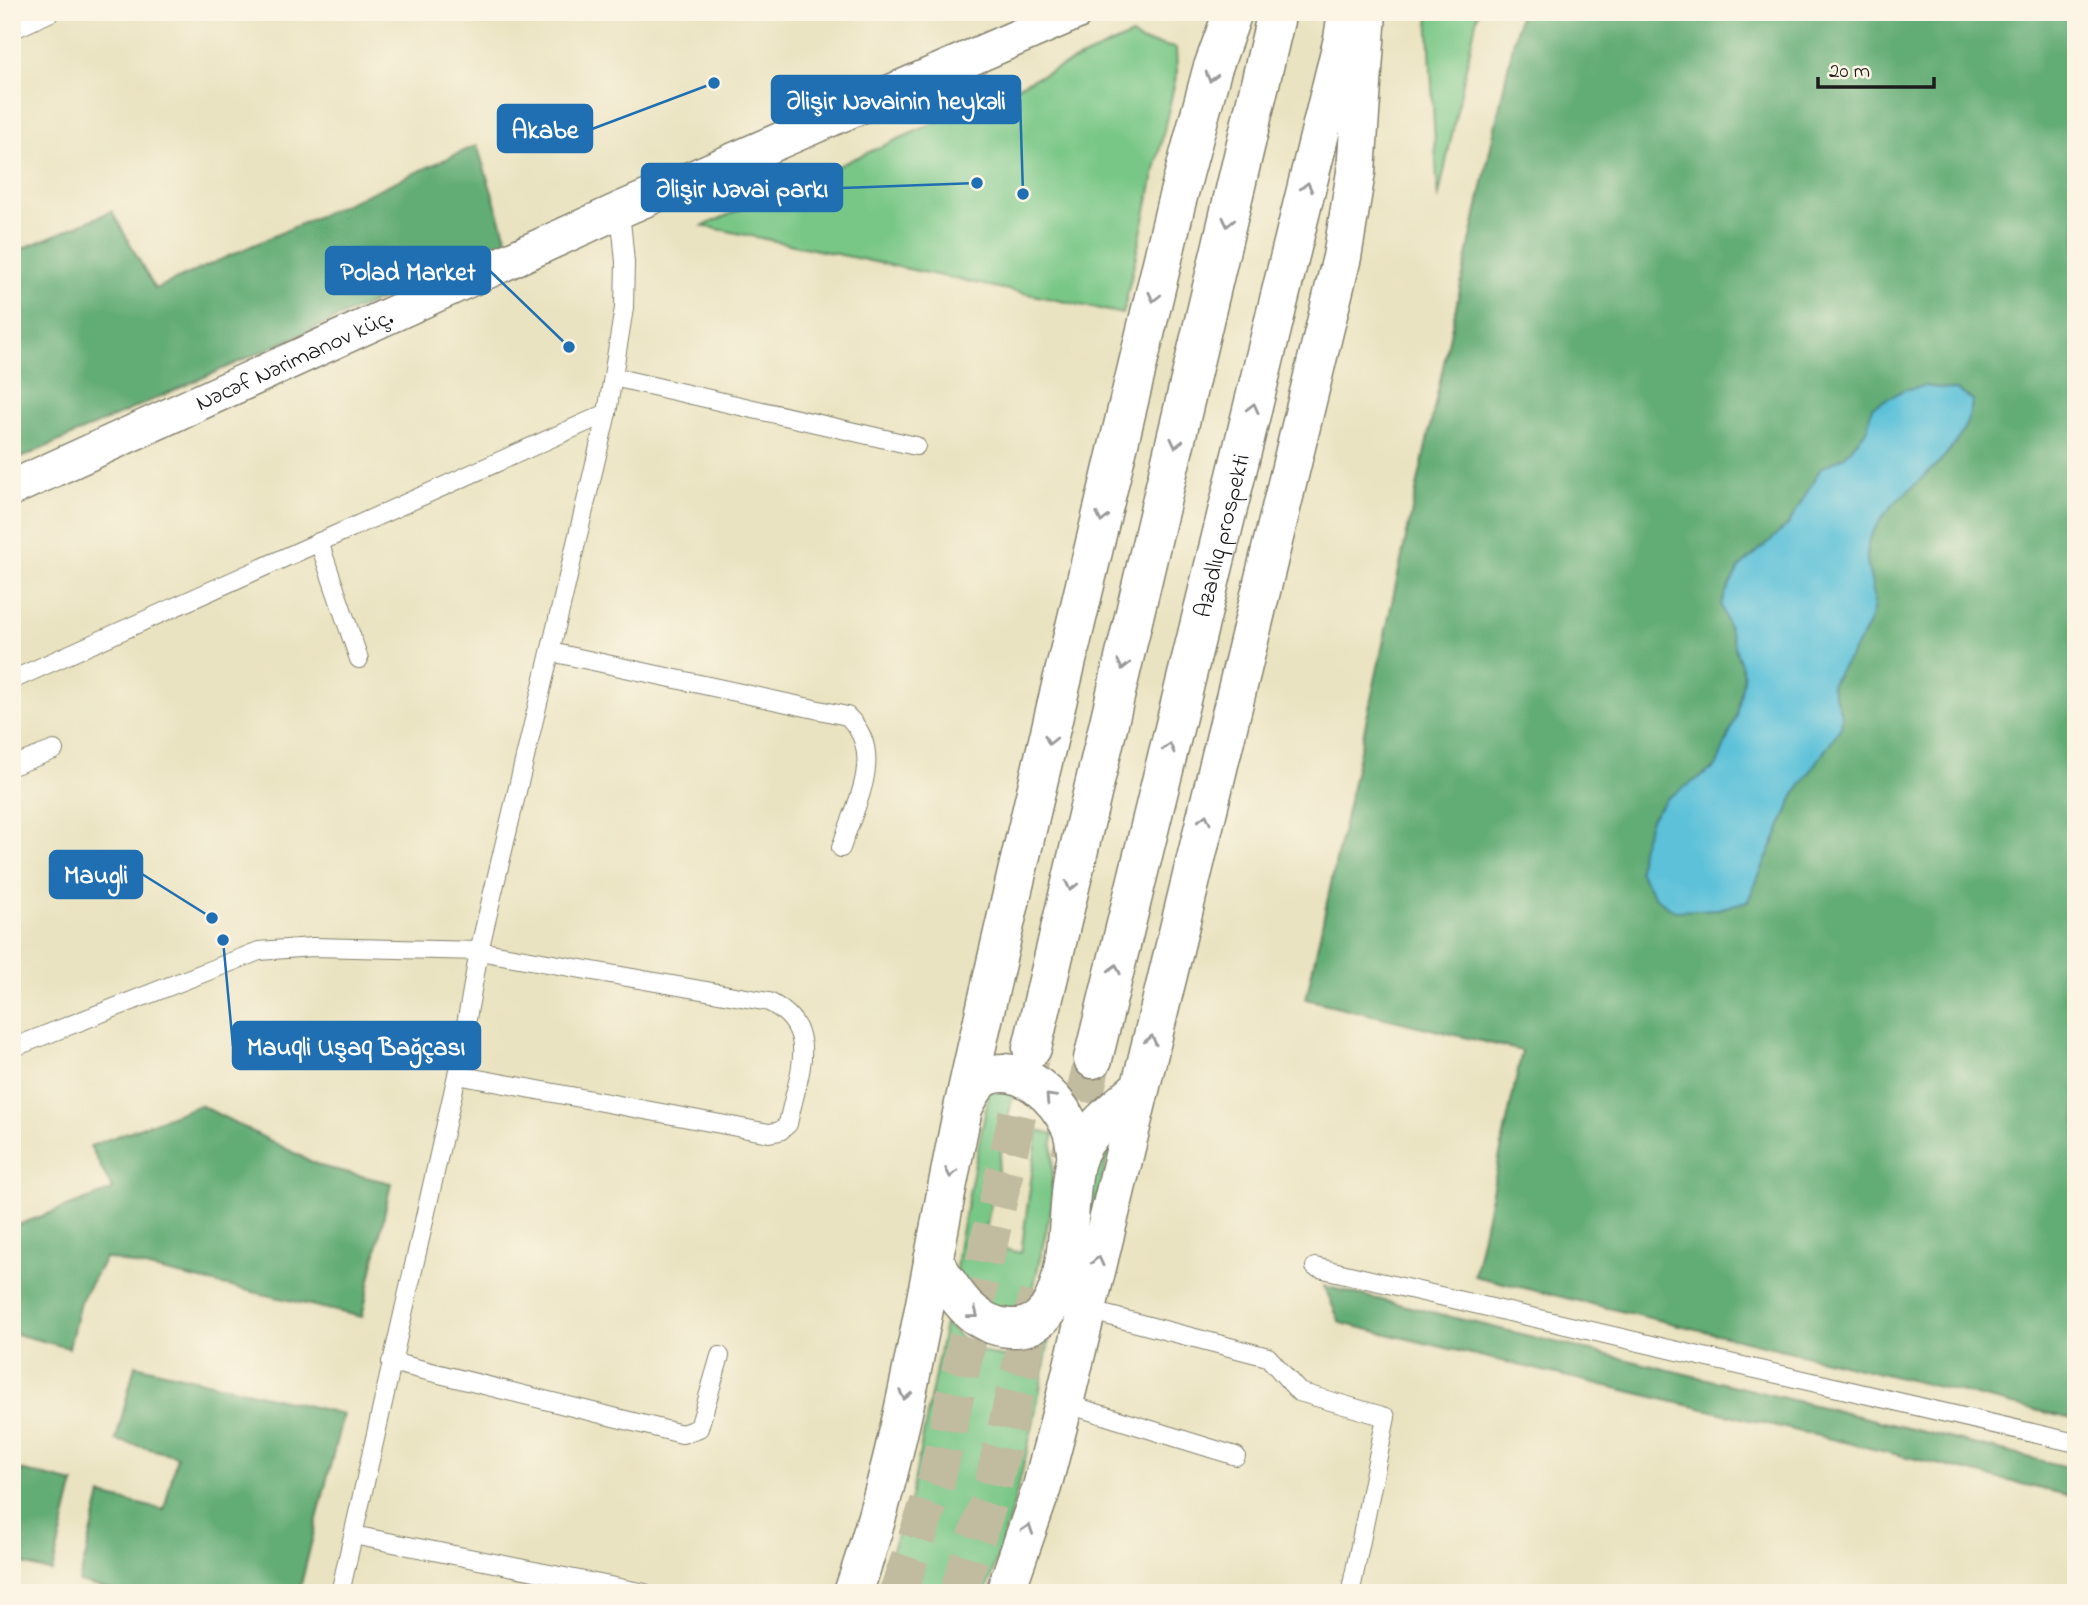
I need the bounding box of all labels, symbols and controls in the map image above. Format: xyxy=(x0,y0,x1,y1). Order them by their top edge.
scale bar xyxy=(1818,46,1934,90)
text: 20 m xyxy=(1829,57,1870,87)
one-way arrow xyxy=(1204,70,1219,82)
callout: Əlişir Nəvainin heykəli xyxy=(772,76,1020,123)
text: Əlişir Nəvainin heykəli xyxy=(786,84,1006,122)
callout: Akabe xyxy=(498,105,592,152)
text: Akabe xyxy=(512,113,580,151)
callout: Əlişir Nəvai parkı xyxy=(642,164,842,211)
text: Əlişir Nəvai parkı xyxy=(656,172,828,210)
one-way arrow xyxy=(1299,181,1313,193)
one-way arrow xyxy=(1222,216,1237,228)
callout: Polad Market xyxy=(326,247,490,294)
text: Polad Market xyxy=(340,255,476,293)
one-way arrow xyxy=(1148,291,1162,303)
street label: Nəcəf Nərimanov küç. xyxy=(191,301,399,422)
one-way arrow xyxy=(1245,402,1259,414)
one-way arrow xyxy=(1170,437,1184,449)
street label: Azadlıq prospekti xyxy=(1187,451,1261,622)
one-way arrow xyxy=(1096,512,1110,524)
one-way arrow xyxy=(1117,658,1132,670)
one-way arrow xyxy=(1044,734,1058,746)
one-way arrow xyxy=(1161,742,1176,754)
one-way arrow xyxy=(1197,813,1211,825)
callout: Maugli xyxy=(50,851,142,898)
text: Maugli xyxy=(64,858,128,897)
one-way arrow xyxy=(1065,880,1079,892)
one-way arrow xyxy=(1107,963,1121,975)
callout: Mauqli Uşaq Bağçası xyxy=(233,1022,480,1069)
text: Mauqli Uşaq Bağçası xyxy=(247,1030,465,1069)
one-way arrow xyxy=(1142,1034,1157,1046)
one-way arrow xyxy=(1045,1093,1058,1106)
one-way arrow xyxy=(944,1167,959,1179)
one-way arrow xyxy=(1090,1255,1104,1267)
one-way arrow xyxy=(966,1306,979,1318)
one-way arrow xyxy=(898,1389,913,1401)
one-way arrow xyxy=(1020,1523,1034,1535)

